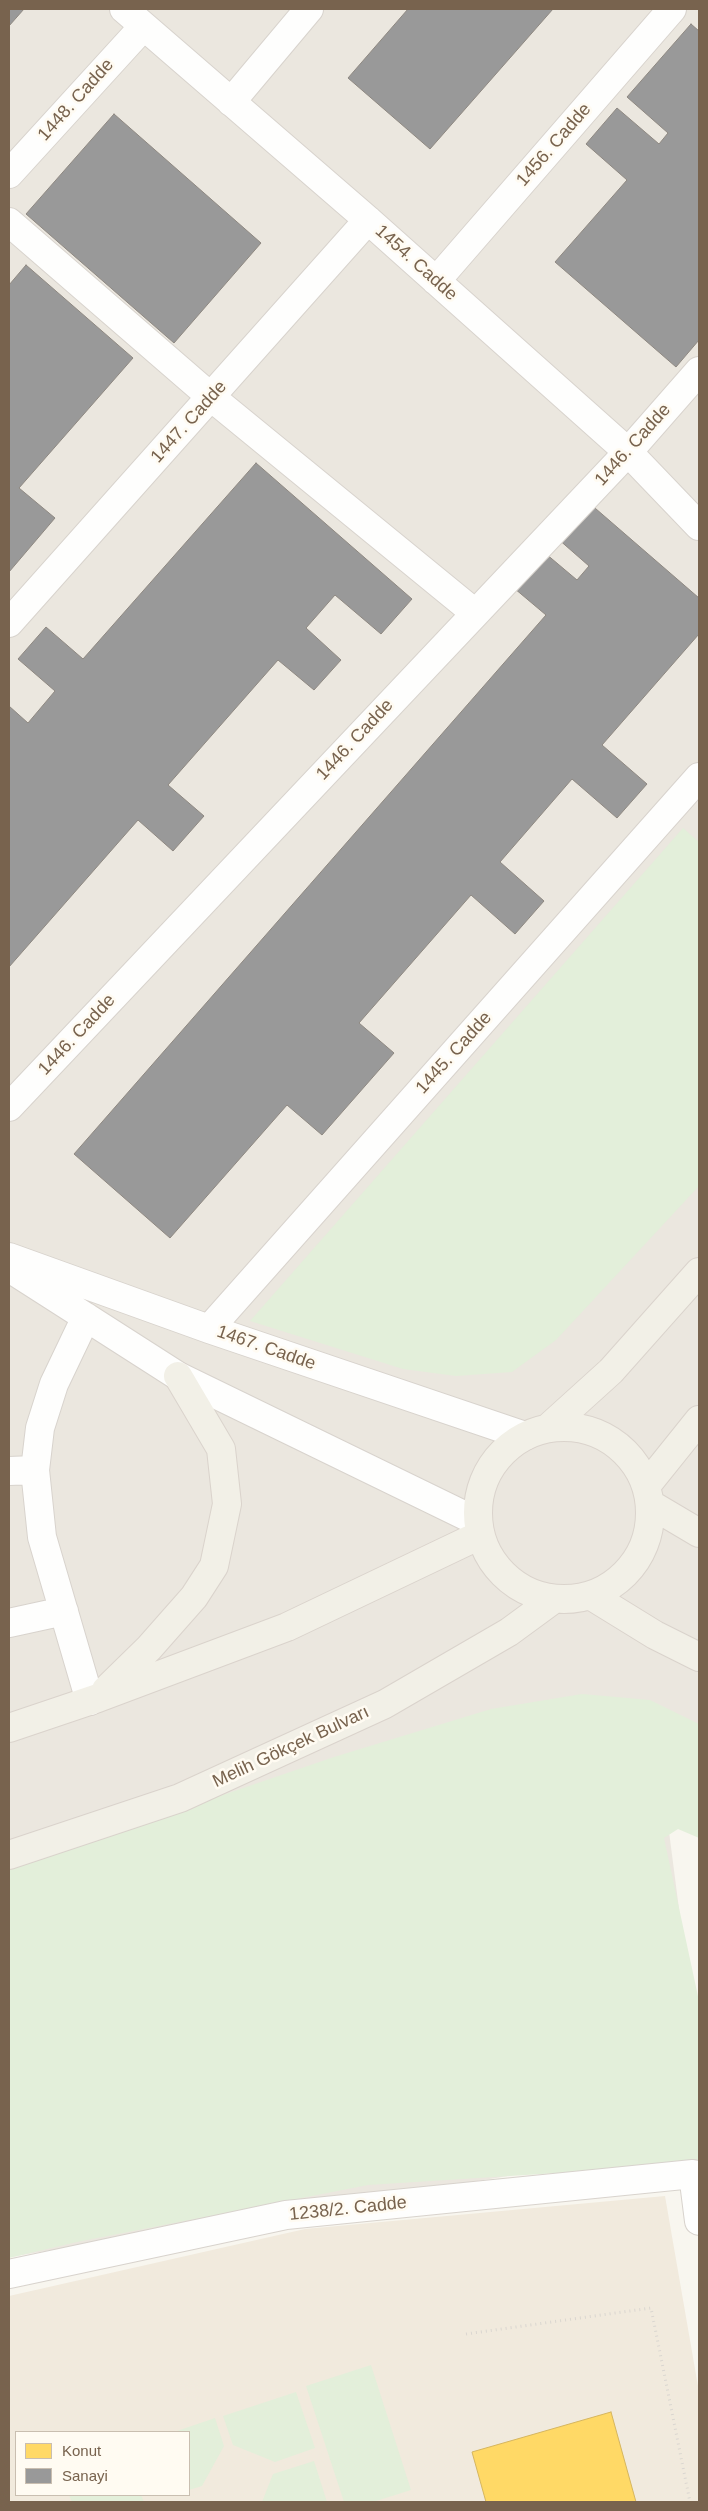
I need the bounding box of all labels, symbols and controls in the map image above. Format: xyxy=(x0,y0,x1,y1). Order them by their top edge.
street label: 1448. Cadde xyxy=(33,54,119,146)
street label: 1456. Cadde xyxy=(512,99,596,191)
street label: 1454. Cadde xyxy=(370,220,462,306)
street label: 1447. Cadde xyxy=(146,376,232,468)
street label: 1446. Cadde xyxy=(590,399,676,491)
street label: 1446. Cadde xyxy=(312,695,398,785)
street label: 1446. Cadde xyxy=(34,990,120,1080)
street label: 1445. Cadde xyxy=(411,1007,497,1099)
street label: 1467. Cadde xyxy=(214,1321,318,1375)
street label: Melih Gökçek Bulvarı xyxy=(209,1701,373,1793)
street label: 1238/2. Cadde xyxy=(288,2192,408,2226)
legend xyxy=(15,2431,190,2496)
text: Konut xyxy=(62,2442,101,2459)
text: Sanayi xyxy=(62,2467,108,2484)

